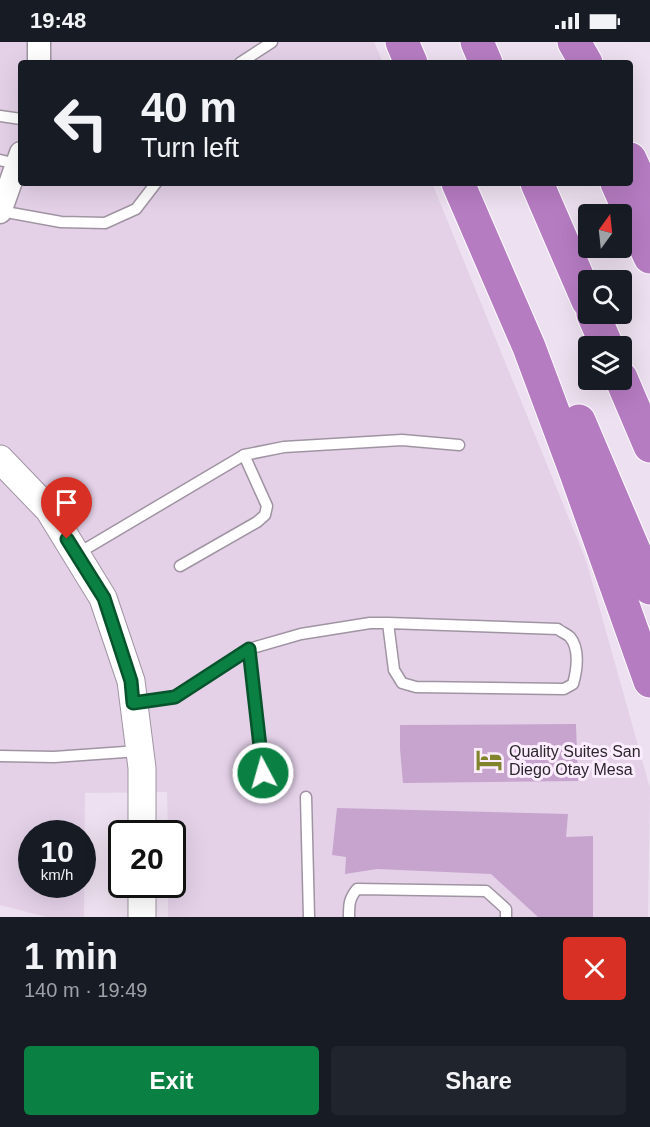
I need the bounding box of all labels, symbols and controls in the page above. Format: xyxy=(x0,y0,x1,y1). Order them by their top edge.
text: 19:48 xyxy=(30,8,86,33)
icon: left xyxy=(42,84,120,162)
text: 40 m xyxy=(141,84,237,131)
text: Turn left xyxy=(141,133,239,163)
north arrow xyxy=(578,204,632,258)
map controls xyxy=(578,204,632,390)
button: search xyxy=(578,270,632,324)
button: layers xyxy=(578,336,632,390)
pin xyxy=(41,477,92,539)
icon: arrive xyxy=(50,486,83,519)
position arrow xyxy=(231,741,295,805)
place label: Quality Suites San Diego Otay Mesa xyxy=(509,743,641,778)
hotel icon: Quality Suites San Diego Otay Mesa xyxy=(474,745,504,775)
speed limit sign: 20 xyxy=(108,820,186,898)
text: 10 xyxy=(40,835,74,868)
text: km/h xyxy=(41,866,73,883)
text: 1 min xyxy=(24,936,118,977)
button: close xyxy=(563,937,626,1000)
text: 140 m · 19:49 xyxy=(24,979,147,1001)
button: Exit xyxy=(24,1046,319,1115)
button: Share xyxy=(331,1046,626,1115)

